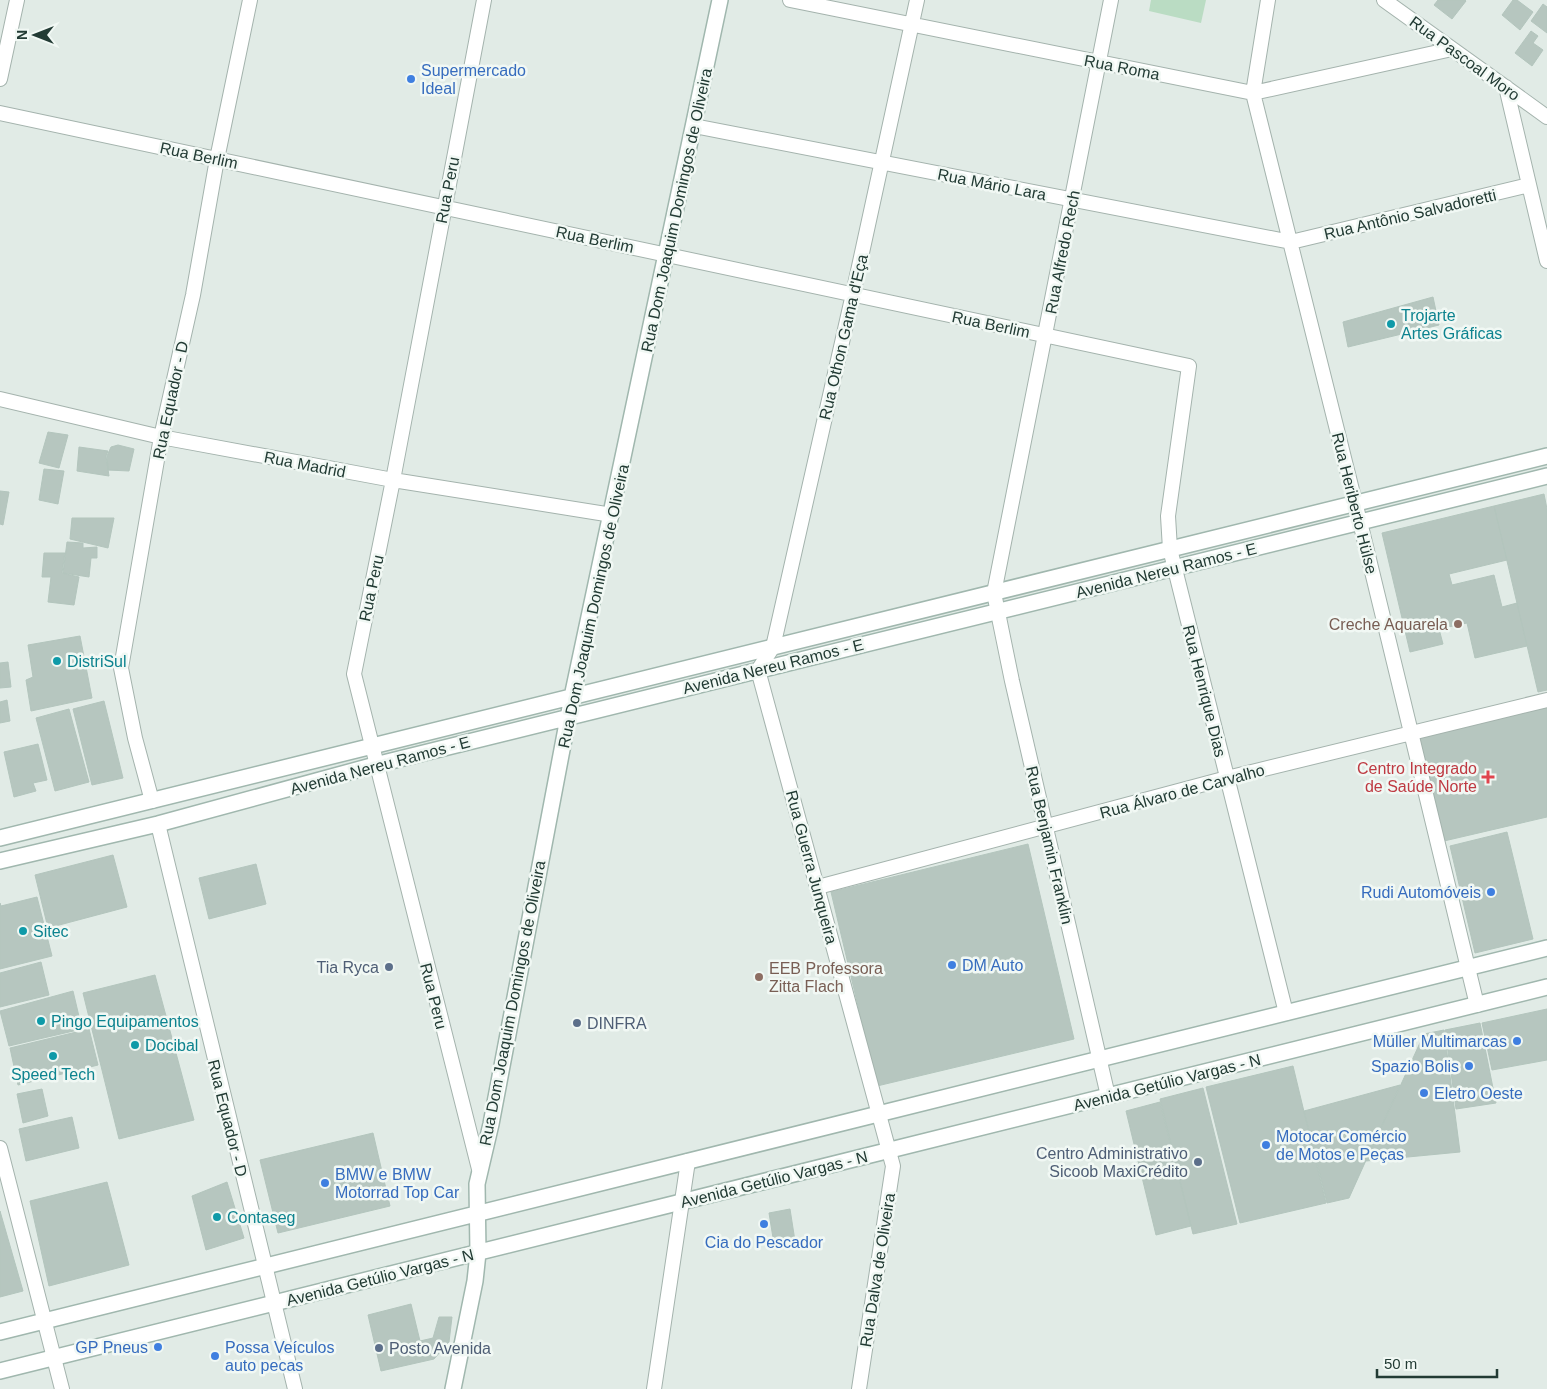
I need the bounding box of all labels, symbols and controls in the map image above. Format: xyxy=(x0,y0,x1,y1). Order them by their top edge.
north arrow xyxy=(10,10,60,60)
street label: Rua Pascoal Moro xyxy=(1406,13,1523,104)
text: N xyxy=(14,30,30,40)
street label: Rua Roma xyxy=(1083,52,1161,83)
place label: Supermercado Ideal xyxy=(421,62,526,97)
street label: Rua Dom Joaquim Domingos de Oliveira xyxy=(638,66,715,354)
marker: Supermercado Ideal xyxy=(405,73,417,85)
street label: Rua Berlim xyxy=(158,139,239,172)
street label: Rua Peru xyxy=(433,155,462,225)
street label: Rua Mário Lara xyxy=(936,166,1048,203)
street label: Rua Antônio Salvadoretti xyxy=(1322,186,1498,243)
street label: Rua Alfredo Rech xyxy=(1042,189,1083,315)
street label: Rua Berlim xyxy=(554,223,635,256)
street label: Rua Othon Gama d'Eça xyxy=(816,253,871,422)
place label: Trojarte Artes Gráficas xyxy=(1401,307,1502,342)
street label: Rua Berlim xyxy=(950,308,1031,341)
marker: Trojarte Artes Gráficas xyxy=(1385,318,1397,330)
street label: Rua Equador - D xyxy=(150,340,191,461)
street label: Rua Heriberto Hülse xyxy=(1329,431,1380,576)
street label: Rua Madrid xyxy=(263,448,347,481)
street label: Rua Dom Joaquim Domingos de Oliveira xyxy=(555,462,632,750)
street label: Avenida Nereu Ramos - E xyxy=(1074,540,1258,601)
street label: Rua Peru xyxy=(356,553,387,623)
place label: Creche Aquarela xyxy=(1329,616,1448,633)
marker: Creche Aquarela xyxy=(1452,618,1464,630)
street label: Rua Henrique Dias xyxy=(1180,623,1229,759)
street label: Avenida Nereu Ramos - E xyxy=(681,636,865,697)
place label: DistriSul xyxy=(67,653,127,670)
marker: DistriSul xyxy=(51,655,63,667)
street label: Avenida Nereu Ramos - E xyxy=(288,733,472,798)
street label: Rua Álvaro de Carvalho xyxy=(1098,760,1266,822)
place label: Centro Integrado de Saúde Norte xyxy=(1357,760,1477,795)
street label: Rua Benjamin Franklin xyxy=(1023,764,1076,926)
marker: Centro Integrado de Saúde Norte xyxy=(1481,770,1495,784)
street label: Rua Guerra Junqueira xyxy=(783,788,840,946)
street label: Rua Dom Joaquim Domingos de Oliveira xyxy=(476,859,549,1147)
place label: Rudi Automóveis xyxy=(1361,884,1481,901)
marker: Rudi Automóveis xyxy=(1485,886,1497,898)
place label: Sitec xyxy=(33,923,69,940)
marker: Sitec xyxy=(17,925,29,937)
place label: DM Auto xyxy=(962,957,1023,974)
place label: Tia Ryca xyxy=(316,959,379,976)
marker: DM Auto xyxy=(946,959,958,971)
place label: EEB Professora Zitta Flach xyxy=(769,960,883,995)
marker: Tia Ryca xyxy=(383,961,395,973)
street label: Rua Peru xyxy=(417,961,450,1031)
marker: EEB Professora Zitta Flach xyxy=(753,971,765,983)
place label: Pingo Equipamentos xyxy=(51,1013,199,1030)
marker: Pingo Equipamentos xyxy=(35,1015,47,1027)
place label: DINFRA xyxy=(587,1015,647,1032)
marker: DINFRA xyxy=(571,1017,583,1029)
place label: Müller Multimarcas xyxy=(1373,1033,1507,1050)
marker: Müller Multimarcas xyxy=(1511,1035,1523,1047)
place label: Docibal xyxy=(145,1037,198,1054)
marker: Docibal xyxy=(129,1039,141,1051)
marker: Speed Tech xyxy=(47,1050,59,1062)
street label: Avenida Getúlio Vargas - N xyxy=(1072,1051,1263,1114)
street label: Rua Equador - D xyxy=(205,1058,250,1178)
place label: Spazio Bolis xyxy=(1371,1058,1459,1075)
marker: Spazio Bolis xyxy=(1463,1060,1475,1072)
place label: Speed Tech xyxy=(11,1066,95,1083)
place label: Eletro Oeste xyxy=(1434,1085,1523,1102)
marker: Eletro Oeste xyxy=(1418,1087,1430,1099)
place label: Motocar Comércio de Motos e Peças xyxy=(1276,1128,1407,1163)
marker: Motocar Comércio de Motos e Peças xyxy=(1260,1139,1272,1151)
place label: Centro Administrativo Sicoob MaxiCrédito xyxy=(1036,1145,1188,1180)
street label: Avenida Getúlio Vargas - N xyxy=(679,1148,870,1211)
marker: Centro Administrativo Sicoob MaxiCrédito xyxy=(1192,1156,1204,1168)
place label: BMW e BMW Motorrad Top Car xyxy=(335,1166,460,1201)
marker: BMW e BMW Motorrad Top Car xyxy=(319,1177,331,1189)
street label: Rua Dalva de Oliveira xyxy=(857,1192,898,1348)
place label: Contaseg xyxy=(227,1209,296,1226)
marker: Contaseg xyxy=(211,1211,223,1223)
marker: Cia do Pescador xyxy=(758,1218,770,1230)
place label: Cia do Pescador xyxy=(705,1234,824,1251)
street label: Avenida Getúlio Vargas - N xyxy=(285,1246,476,1309)
place label: GP Pneus xyxy=(75,1339,148,1356)
place label: Possa Veículos auto pecas xyxy=(225,1339,334,1374)
place label: Posto Avenida xyxy=(389,1340,491,1357)
marker: GP Pneus xyxy=(152,1341,164,1353)
marker: Posto Avenida xyxy=(373,1342,385,1354)
scale bar xyxy=(1377,1346,1497,1378)
marker: Possa Veículos auto pecas xyxy=(209,1350,221,1362)
text: 50 m xyxy=(1384,1355,1417,1372)

